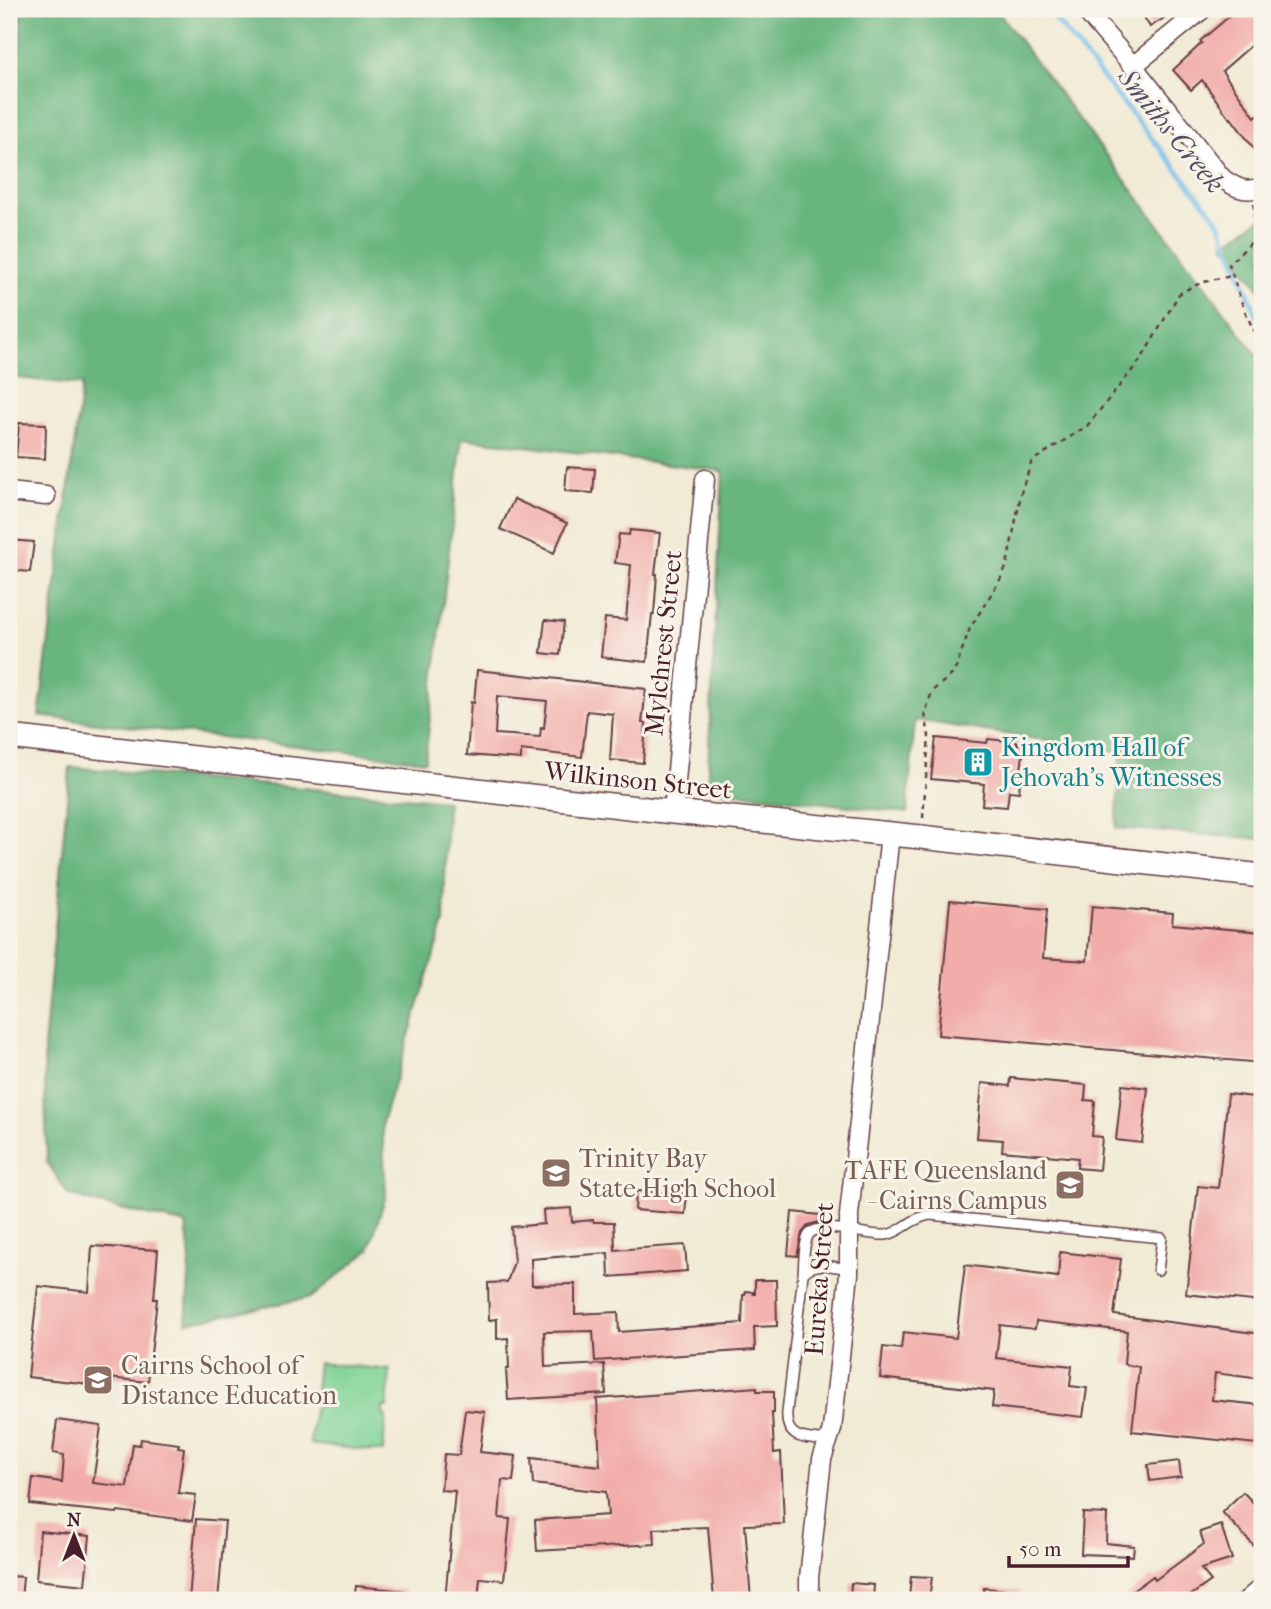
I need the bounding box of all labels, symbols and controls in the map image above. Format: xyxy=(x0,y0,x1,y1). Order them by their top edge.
water label: Smiths Creek xyxy=(1111,61,1232,199)
street label: Mylchrest Street xyxy=(638,548,689,738)
place label: Kingdom Hall of Jehovah's Witnesses xyxy=(999,732,1222,793)
building icon: Kingdom Hall of Jehovah's Witnesses xyxy=(961,745,995,779)
street label: Wilkinson Street xyxy=(542,755,734,806)
place label: Trinity Bay State High School xyxy=(579,1143,776,1204)
place label: TAFE Queensland - Cairns Campus xyxy=(845,1155,1048,1216)
school or university icon: Trinity Bay State High School xyxy=(539,1156,573,1190)
school or university icon: TAFE Queensland - Cairns Campus xyxy=(1053,1168,1087,1202)
street label: Eureka Street xyxy=(799,1201,840,1357)
place label: Cairns School of Distance Education xyxy=(121,1350,337,1411)
school or university icon: Cairns School of Distance Education xyxy=(81,1363,115,1397)
north arrow xyxy=(38,1500,108,1570)
text: N xyxy=(67,1509,82,1531)
scale bar xyxy=(1009,1525,1128,1569)
text: 50 m xyxy=(1019,1537,1062,1561)

